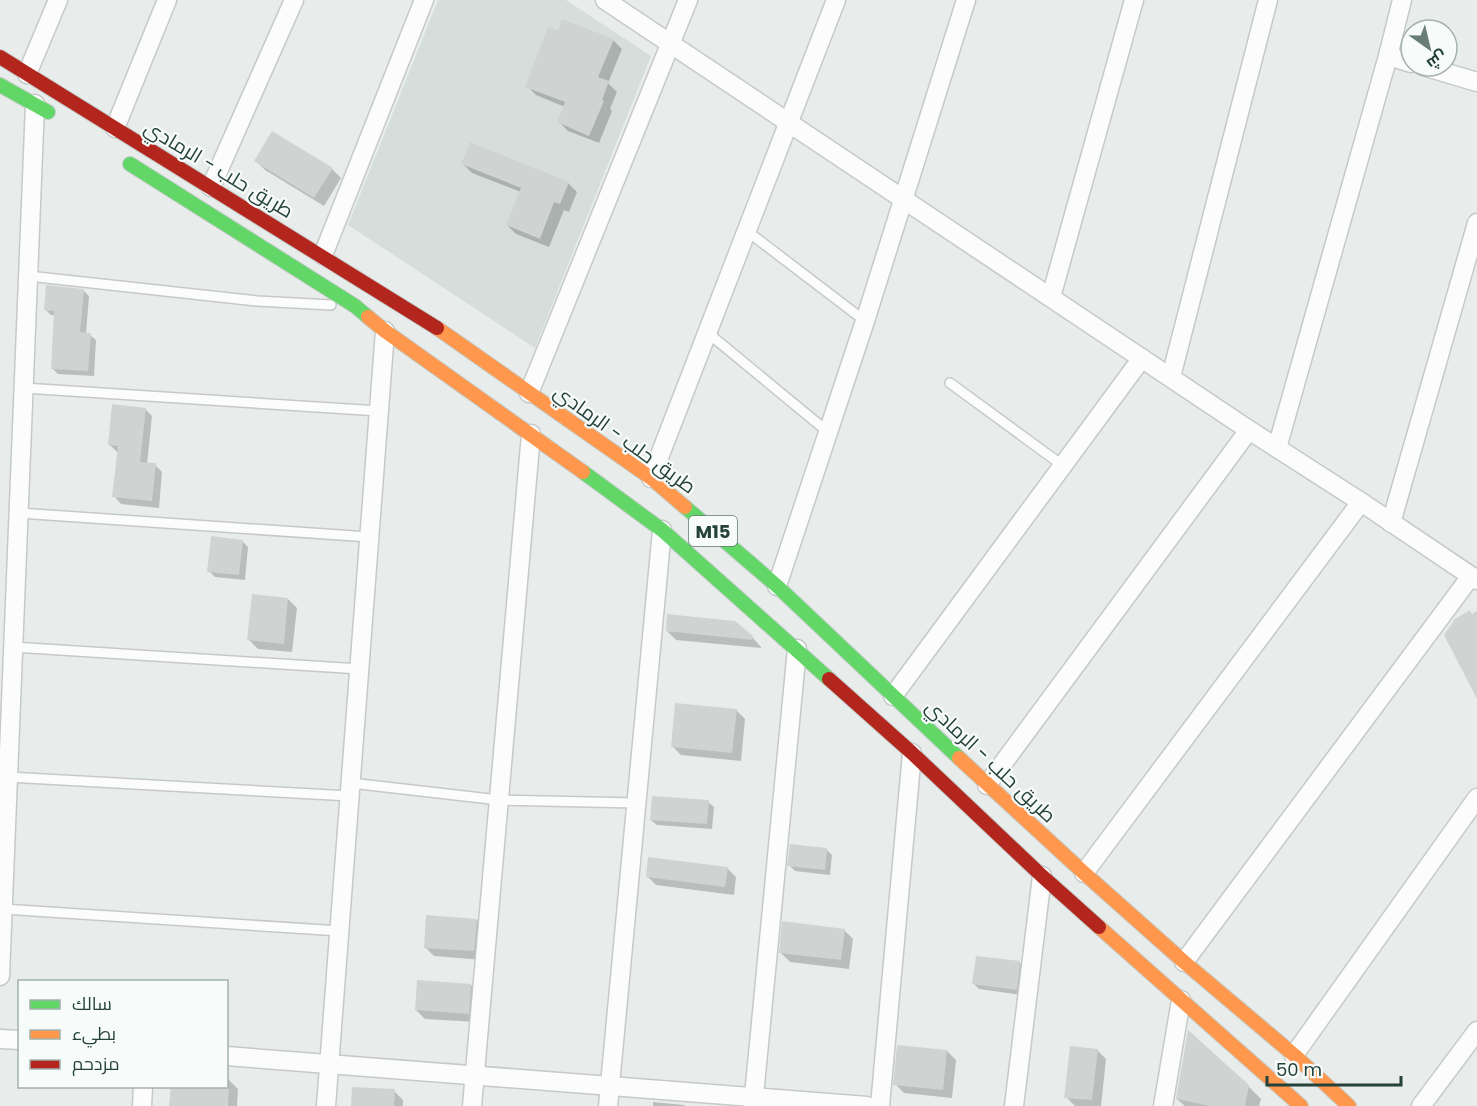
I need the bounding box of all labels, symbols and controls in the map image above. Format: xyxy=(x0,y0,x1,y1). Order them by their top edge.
north arrow xyxy=(1399,18,1459,78)
text: ش xyxy=(1422,45,1452,75)
street label: طريق حلب - الرمادي xyxy=(138,113,299,226)
street label: طريق حلب - الرمادي xyxy=(547,378,702,502)
road number: M15 xyxy=(689,516,737,546)
street label: طريق حلب - الرمادي xyxy=(918,693,1063,831)
legend xyxy=(18,980,228,1088)
text: سالك xyxy=(72,991,112,1016)
text: بطيء xyxy=(72,1021,116,1048)
scale bar xyxy=(1267,1049,1400,1087)
text: مزدحم xyxy=(72,1051,120,1076)
text: 50 m xyxy=(1276,1057,1322,1082)

